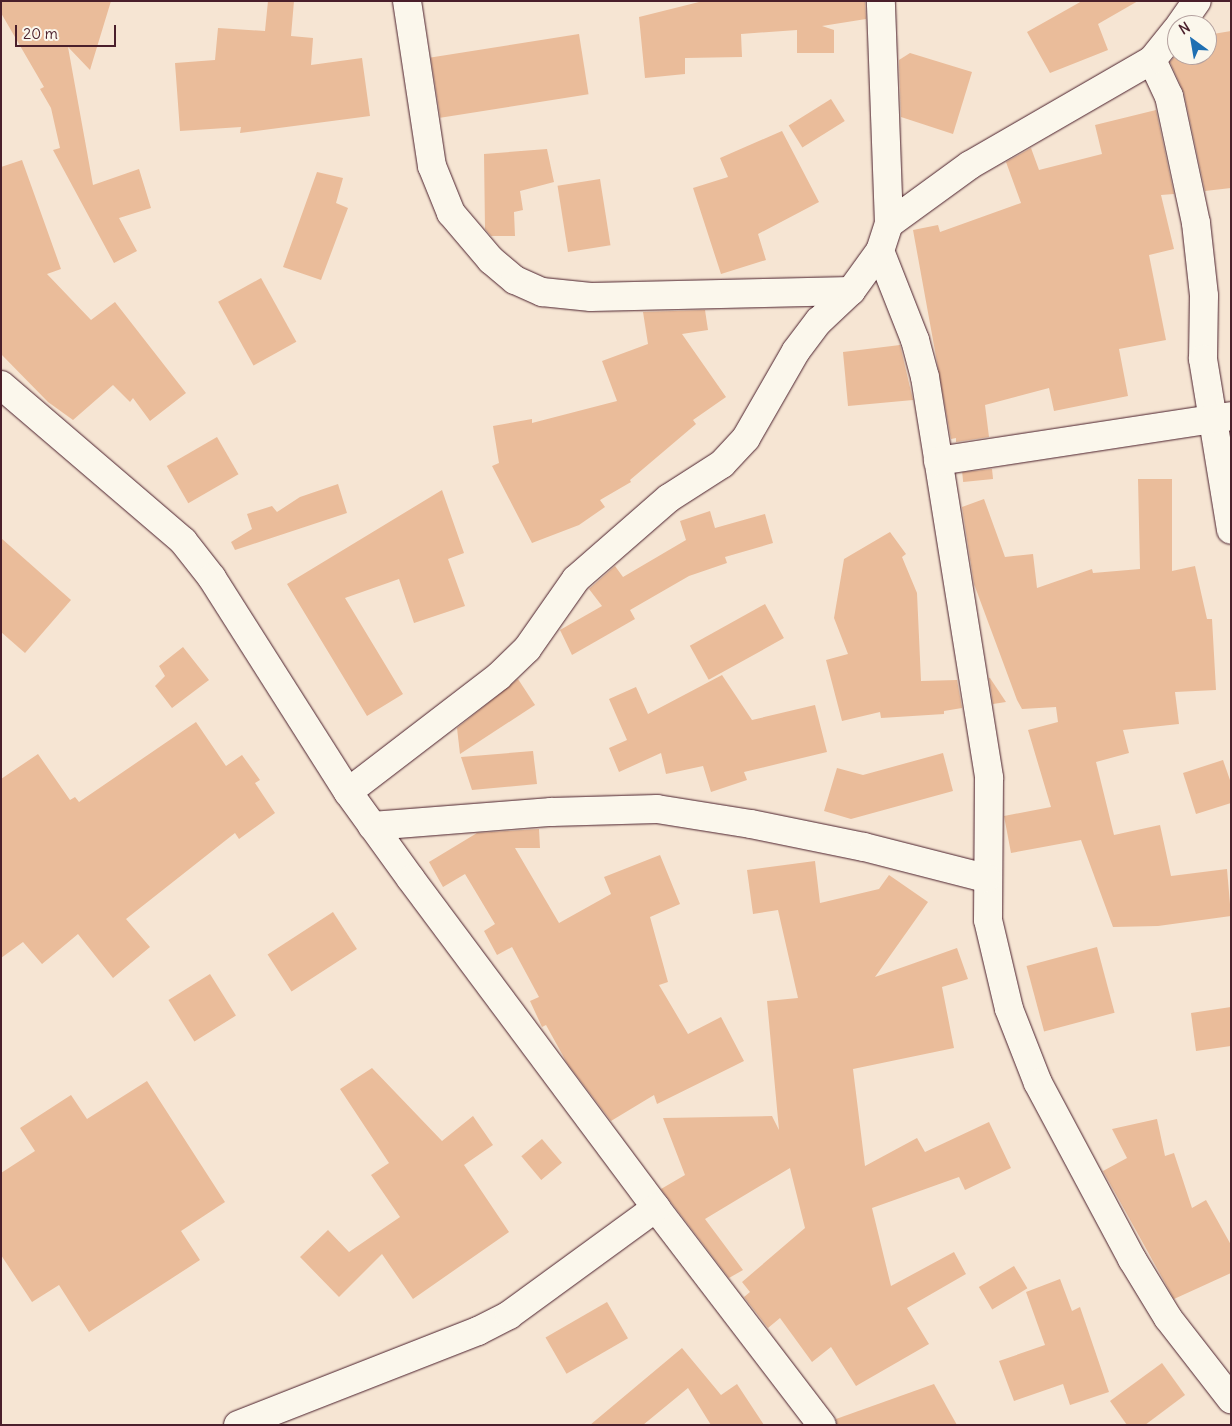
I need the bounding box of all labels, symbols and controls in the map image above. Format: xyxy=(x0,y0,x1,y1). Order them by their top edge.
scale bar xyxy=(18,15,119,47)
north arrow xyxy=(1167,15,1217,65)
text: N xyxy=(1176,18,1193,38)
text: 20 m xyxy=(23,24,58,43)

